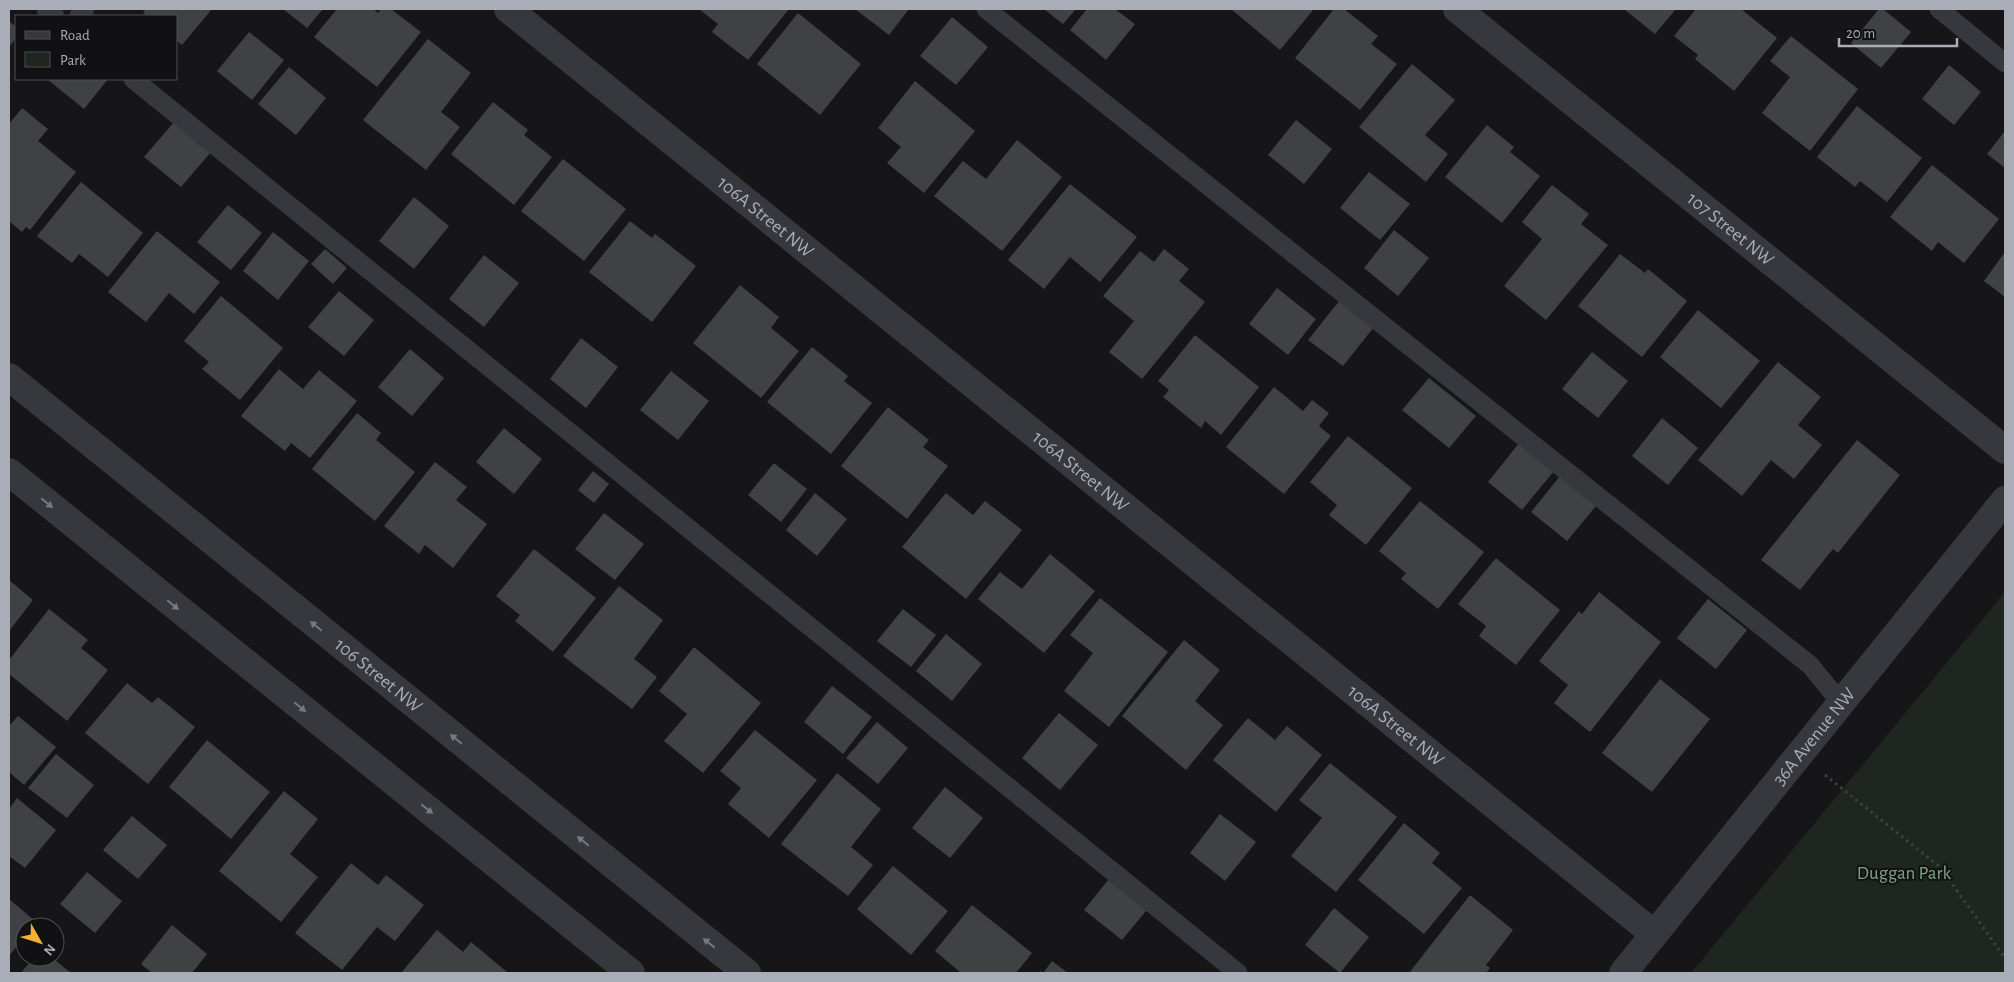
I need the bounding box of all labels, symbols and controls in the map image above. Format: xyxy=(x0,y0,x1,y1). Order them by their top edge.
legend xyxy=(15,15,178,80)
scale bar xyxy=(1839,15,1956,47)
text: 20 m xyxy=(1846,26,1875,41)
text: Road xyxy=(60,28,90,43)
text: Park xyxy=(60,53,86,68)
street label: 106A Street NW xyxy=(714,173,817,261)
street label: 107 Street NW xyxy=(1684,189,1777,269)
street label: 106A Street NW xyxy=(1029,427,1132,515)
one-way arrow xyxy=(40,498,53,509)
one-way arrow xyxy=(167,599,180,610)
one-way arrow xyxy=(310,620,323,631)
street label: 106 Street NW xyxy=(331,635,426,716)
street label: 106A Street NW xyxy=(1344,681,1447,770)
street label: 36A Avenue NW xyxy=(1769,684,1859,789)
one-way arrow xyxy=(293,701,306,712)
one-way arrow xyxy=(450,733,463,744)
one-way arrow xyxy=(420,803,433,814)
one-way arrow xyxy=(577,835,590,846)
park label: Duggan Park xyxy=(1857,864,1952,883)
north arrow xyxy=(15,917,65,967)
one-way arrow xyxy=(703,937,716,948)
text: N xyxy=(41,941,58,958)

